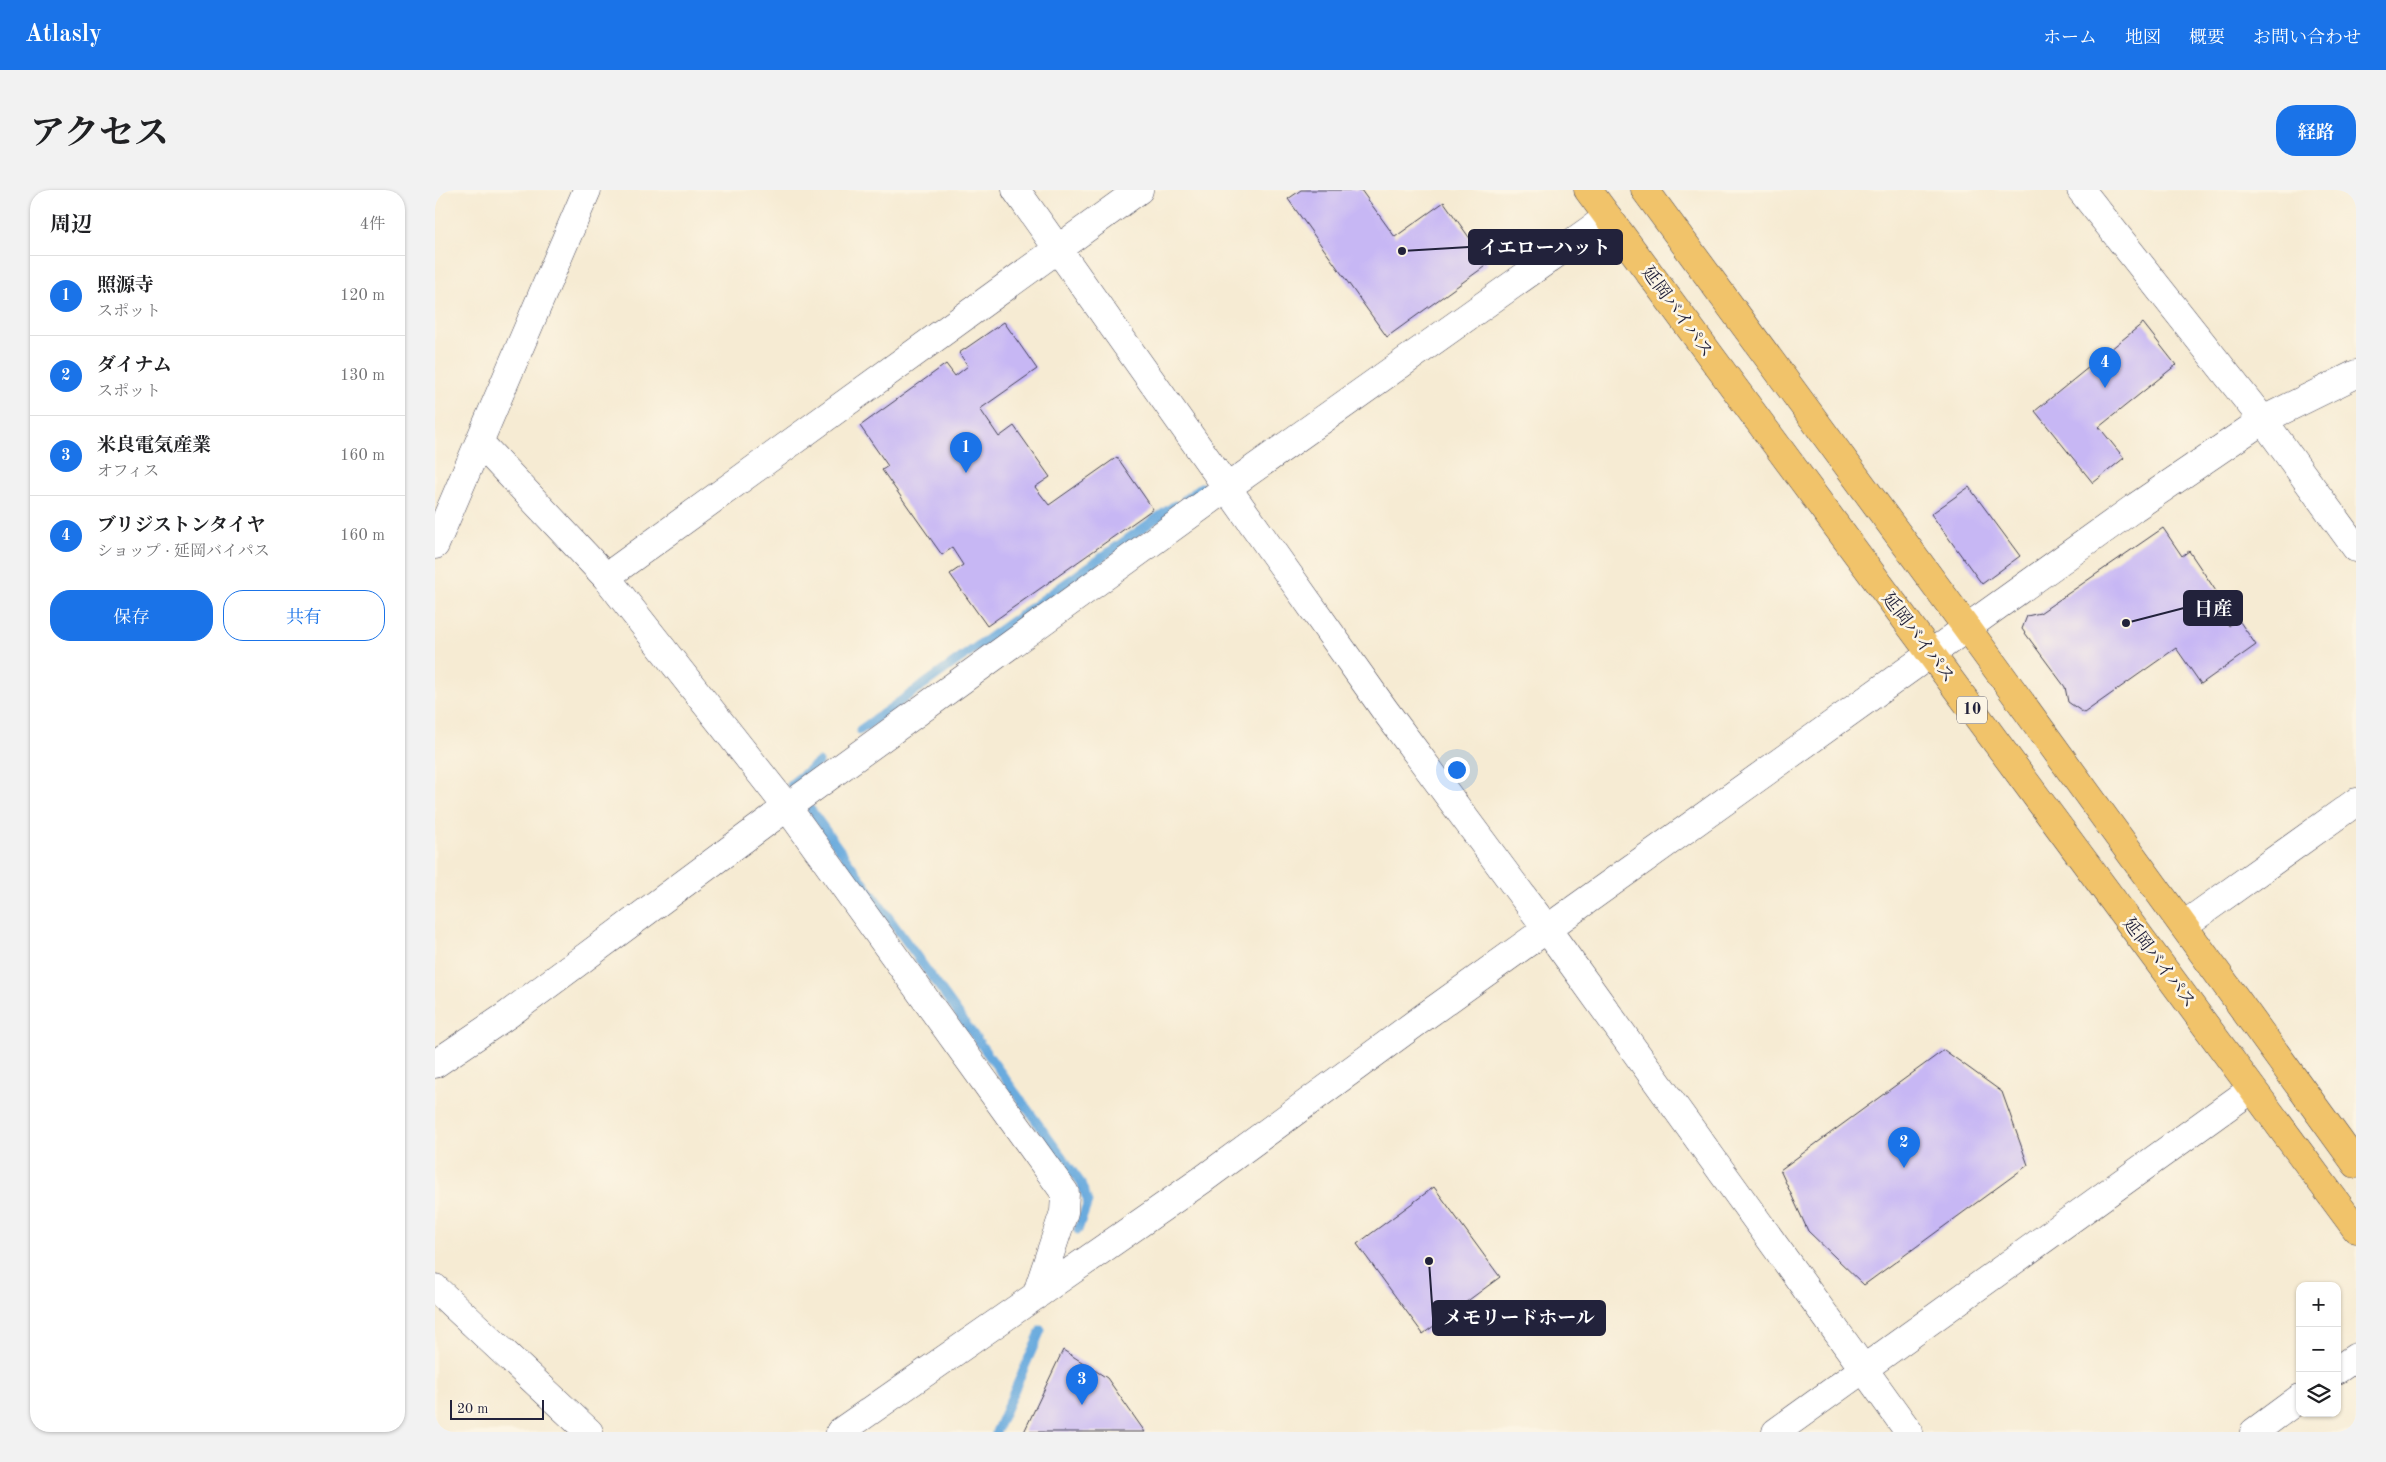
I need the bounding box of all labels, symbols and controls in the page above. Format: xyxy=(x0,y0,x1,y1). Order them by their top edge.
text: Atlasly xyxy=(25,23,102,47)
text: ホーム xyxy=(2043,29,2097,47)
text: 地図 xyxy=(2125,29,2161,47)
text: 概要 xyxy=(2189,29,2225,47)
text: お問い合わせ xyxy=(2253,29,2361,47)
button: 経路 xyxy=(2276,105,2356,156)
text: アクセス xyxy=(30,117,169,152)
text: 周辺 xyxy=(50,215,92,236)
text: 4件 xyxy=(360,217,385,233)
callout: イエローハット xyxy=(1469,230,1622,264)
text: イエローハット xyxy=(1479,238,1611,259)
street label: 延岡バイパス xyxy=(1638,262,1718,361)
text: 照源寺 xyxy=(97,277,154,296)
text: 1 xyxy=(61,288,71,304)
text: 120 m xyxy=(340,288,385,304)
text: スポット xyxy=(97,304,161,320)
pin: 4 xyxy=(2089,347,2121,388)
text: ダイナム xyxy=(97,357,172,376)
text: 2 xyxy=(61,368,71,384)
text: 130 m xyxy=(340,368,385,384)
text: スポット xyxy=(97,384,161,400)
pin: 1 xyxy=(950,432,982,473)
text: 米良電気産業 xyxy=(97,437,211,456)
text: 3 xyxy=(61,448,71,464)
text: 160 m xyxy=(340,448,385,464)
text: オフィス xyxy=(97,464,159,480)
text: ブリジストンタイヤ xyxy=(97,517,266,536)
text: 4 xyxy=(61,528,71,544)
text: 160 m xyxy=(340,528,385,544)
text: ショップ · 延岡バイパス xyxy=(97,544,270,560)
street label: 延岡バイパス xyxy=(1878,588,1959,686)
button: 保存 xyxy=(50,590,213,641)
button: 共有 xyxy=(223,590,385,641)
callout: 日産 xyxy=(2184,591,2242,625)
text: 日産 xyxy=(2194,598,2232,620)
road number: 10 xyxy=(1957,696,1987,724)
your location xyxy=(1444,757,1470,783)
street label: 延岡バイパス xyxy=(2119,913,2200,1011)
pin: 2 xyxy=(1888,1127,1920,1168)
map controls xyxy=(2296,1282,2341,1417)
button: + xyxy=(2296,1282,2341,1327)
callout: メモリードホール xyxy=(1433,1301,1605,1335)
text: メモリードホール xyxy=(1443,1309,1595,1329)
button: − xyxy=(2296,1327,2341,1372)
pin: 3 xyxy=(1066,1364,1098,1405)
button: layers xyxy=(2296,1372,2341,1417)
scale bar xyxy=(450,1397,544,1420)
text: 20 m xyxy=(457,1402,488,1416)

